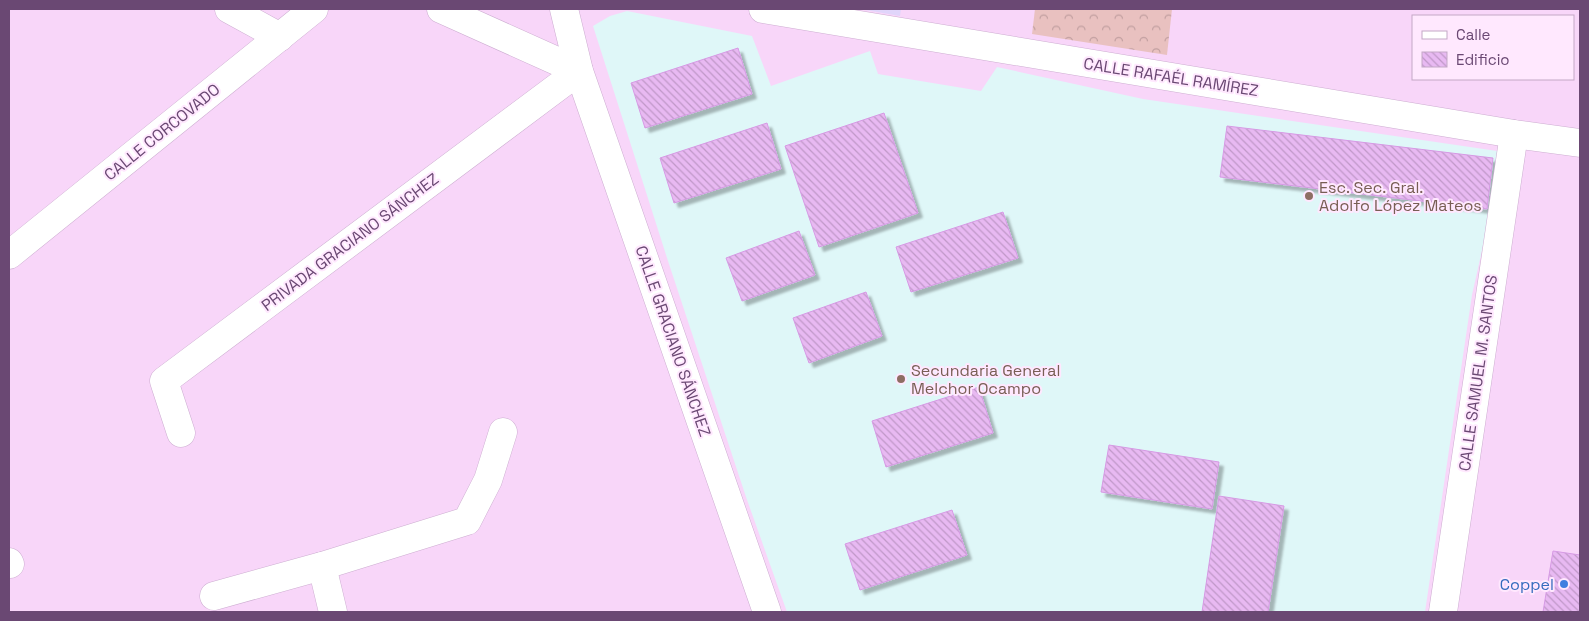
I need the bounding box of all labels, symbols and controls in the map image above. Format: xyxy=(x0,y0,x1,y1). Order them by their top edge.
legend xyxy=(1412,15,1574,80)
text: Calle xyxy=(1456,25,1491,44)
text: Edificio xyxy=(1456,50,1510,69)
street label: CALLE RAFAÉL RAMÍREZ xyxy=(1082,53,1260,101)
street label: CALLE CORCOVADO xyxy=(100,79,224,185)
street label: PRIVADA GRACIANO SÁNCHEZ xyxy=(257,168,443,316)
place label: Esc. Sec. Gral. Adolfo López Mateos xyxy=(1319,177,1482,216)
marker: Esc. Sec. Gral. Adolfo López Mateos xyxy=(1303,190,1315,202)
street label: CALLE GRACIANO SÁNCHEZ xyxy=(630,243,716,439)
street label: CALLE SAMUEL M. SANTOS xyxy=(1454,273,1502,472)
place label: Secundaria General Melchor Ocampo xyxy=(911,360,1060,399)
marker: Secundaria General Melchor Ocampo xyxy=(895,373,907,385)
place label: Coppel xyxy=(1500,574,1554,595)
marker: Coppel xyxy=(1558,578,1570,590)

